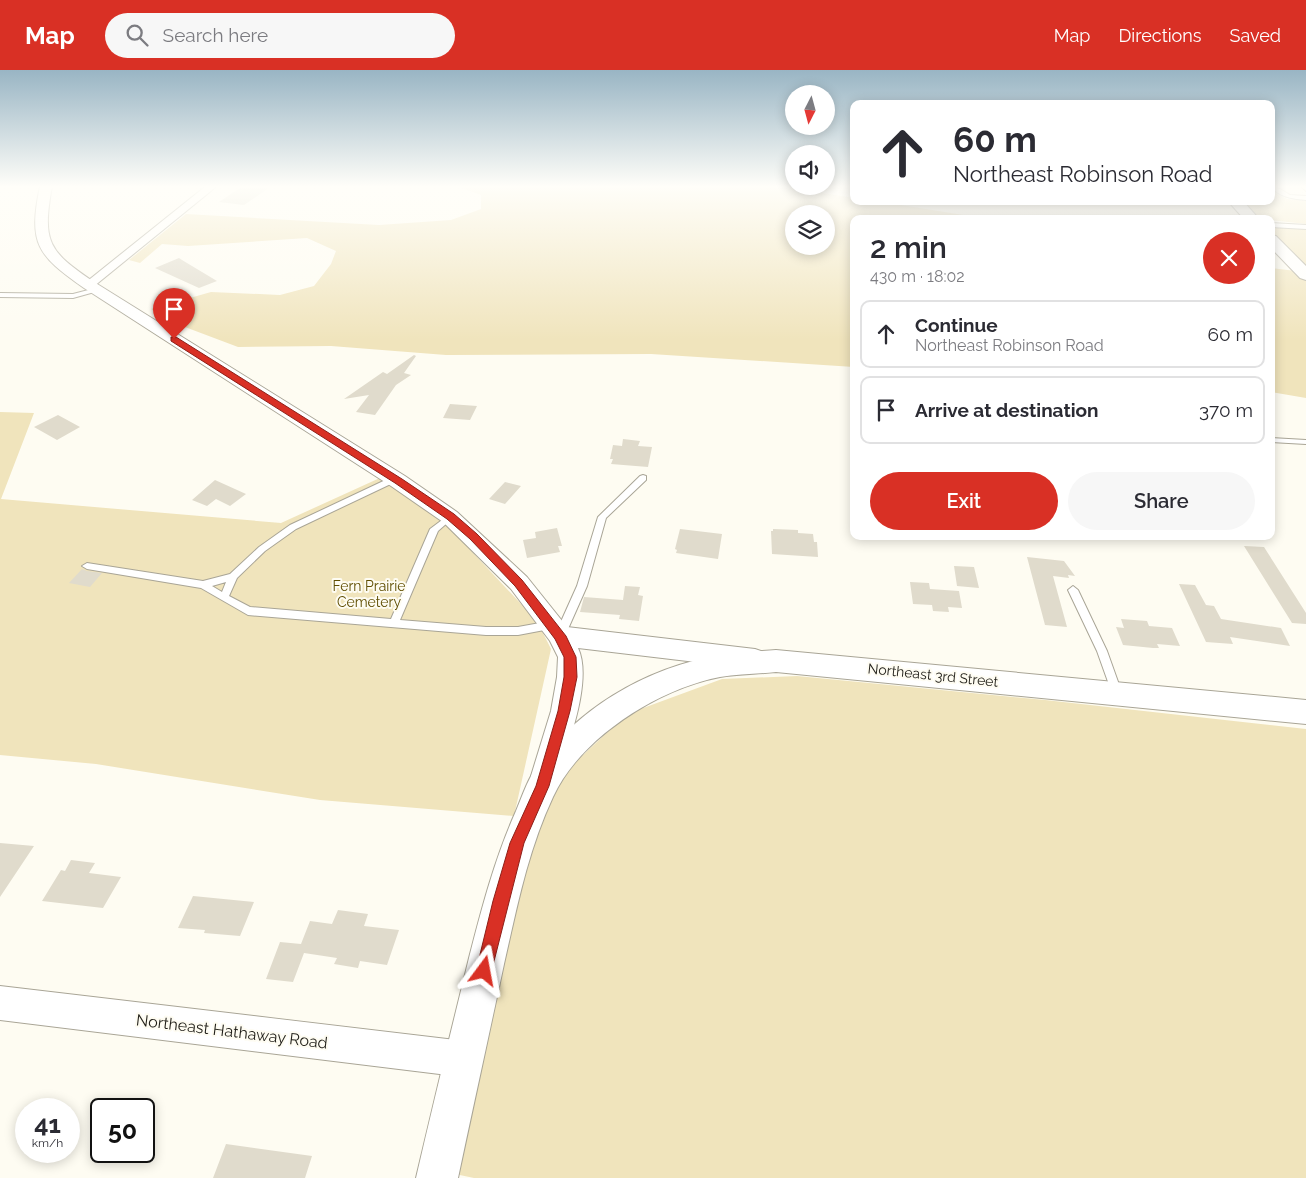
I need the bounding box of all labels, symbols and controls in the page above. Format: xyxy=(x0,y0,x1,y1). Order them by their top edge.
search box xyxy=(105,13,455,58)
text: Map xyxy=(25,21,75,50)
icon: search xyxy=(123,21,151,49)
text: Search here xyxy=(163,24,268,46)
text: Map xyxy=(1054,25,1090,46)
text: Directions xyxy=(1118,25,1202,46)
text: Saved xyxy=(1230,25,1281,46)
north arrow xyxy=(785,85,835,135)
map controls xyxy=(785,85,835,255)
text: 60 m xyxy=(953,119,1037,160)
icon: ahead xyxy=(870,120,935,185)
button: sound xyxy=(785,145,835,195)
text: Northeast Robinson Road xyxy=(953,161,1213,187)
button: layers xyxy=(785,205,835,255)
text: 2 min xyxy=(870,230,947,265)
button: close xyxy=(1203,232,1255,284)
text: 430 m · 18:02 xyxy=(870,267,965,286)
pin xyxy=(153,288,195,339)
icon: arrive xyxy=(160,295,188,323)
text: Continue xyxy=(915,314,998,336)
icon: ahead xyxy=(872,320,900,348)
text: 60 m xyxy=(1208,323,1253,345)
text: Northeast Robinson Road xyxy=(915,336,1104,355)
icon: arrive xyxy=(872,396,900,424)
text: Arrive at destination xyxy=(915,399,1099,421)
text: 370 m xyxy=(1199,399,1253,421)
button: Exit xyxy=(870,472,1058,530)
button: Share xyxy=(1068,472,1255,530)
park label: Fern Prairie Cemetery xyxy=(332,578,406,610)
street label: Northeast 3rd Street xyxy=(867,660,999,690)
position arrow xyxy=(457,944,509,996)
street label: Northeast Hathaway Road xyxy=(135,1010,329,1053)
speed limit sign: 50 xyxy=(90,1098,155,1163)
text: 41 xyxy=(34,1109,61,1139)
text: km/h xyxy=(32,1136,63,1150)

